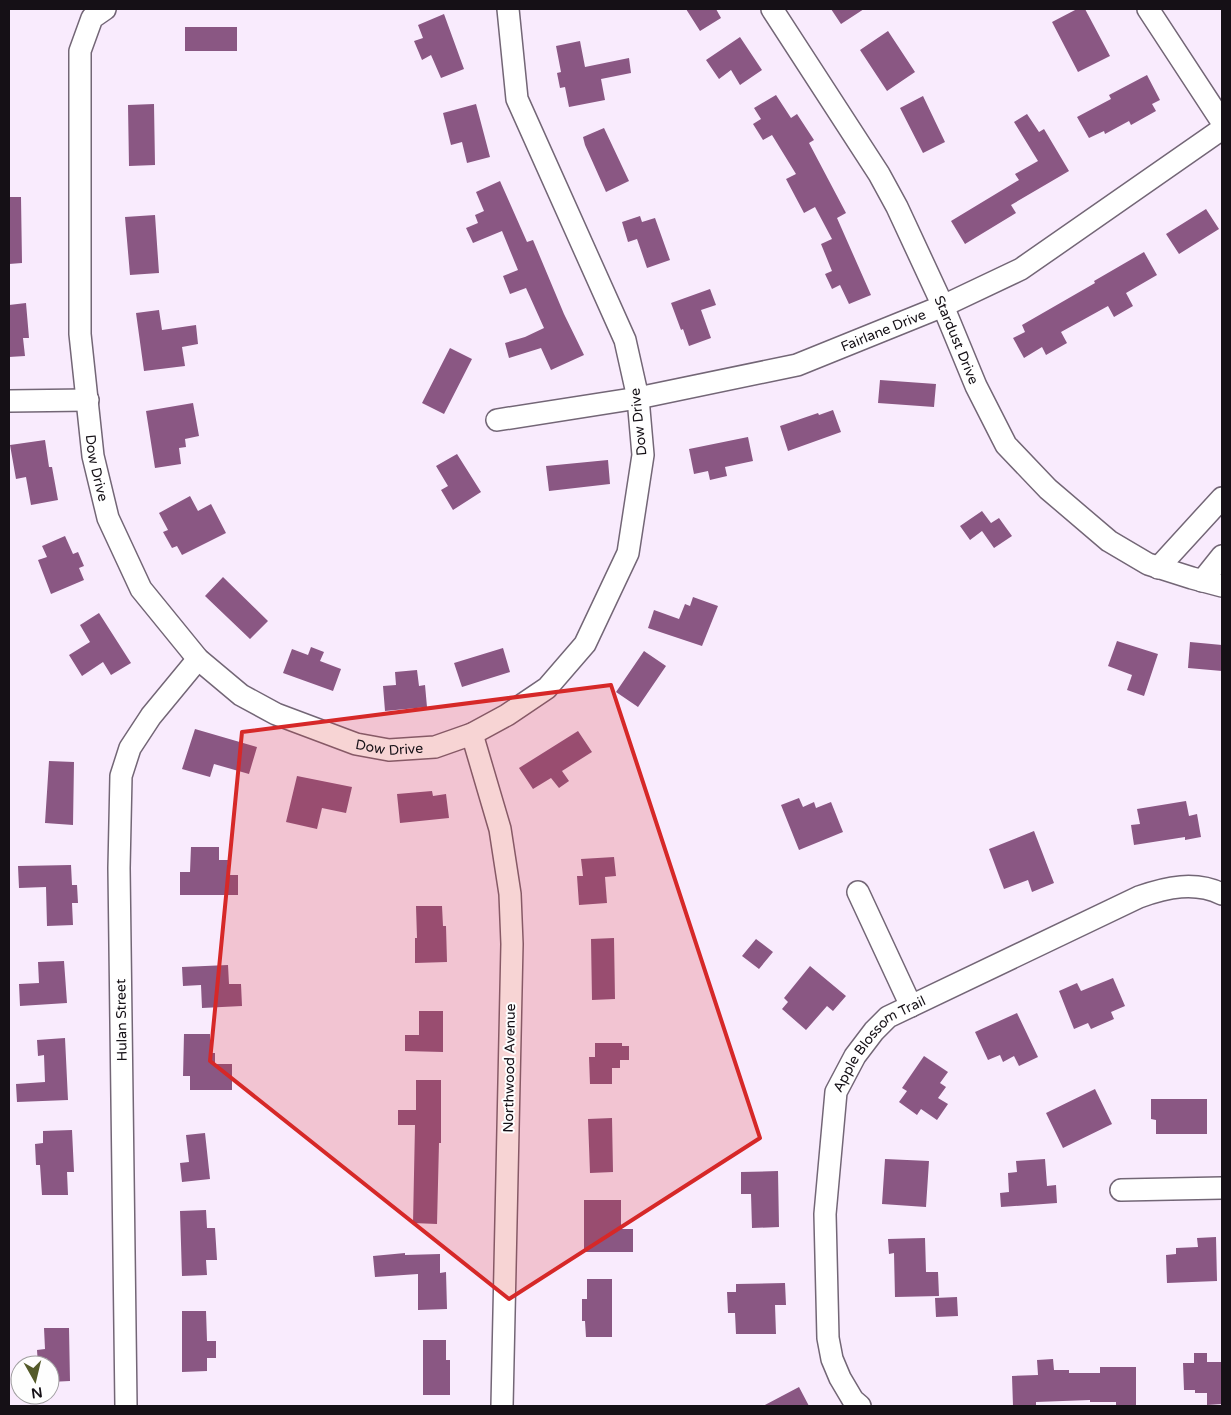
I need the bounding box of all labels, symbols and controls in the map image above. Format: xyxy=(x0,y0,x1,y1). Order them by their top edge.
street label: Stardust Drive xyxy=(930,293,982,387)
street label: Fairlane Drive xyxy=(838,306,928,355)
street label: Dow Drive xyxy=(626,387,650,457)
street label: Dow Drive xyxy=(82,434,112,503)
street label: Dow Drive xyxy=(354,736,424,759)
street label: Hulan Street xyxy=(112,978,131,1061)
street label: Apple Blossom Trail xyxy=(829,992,928,1095)
street label: Northwood Avenue xyxy=(500,1003,519,1133)
north arrow xyxy=(10,1355,60,1405)
text: N xyxy=(30,1383,43,1402)

